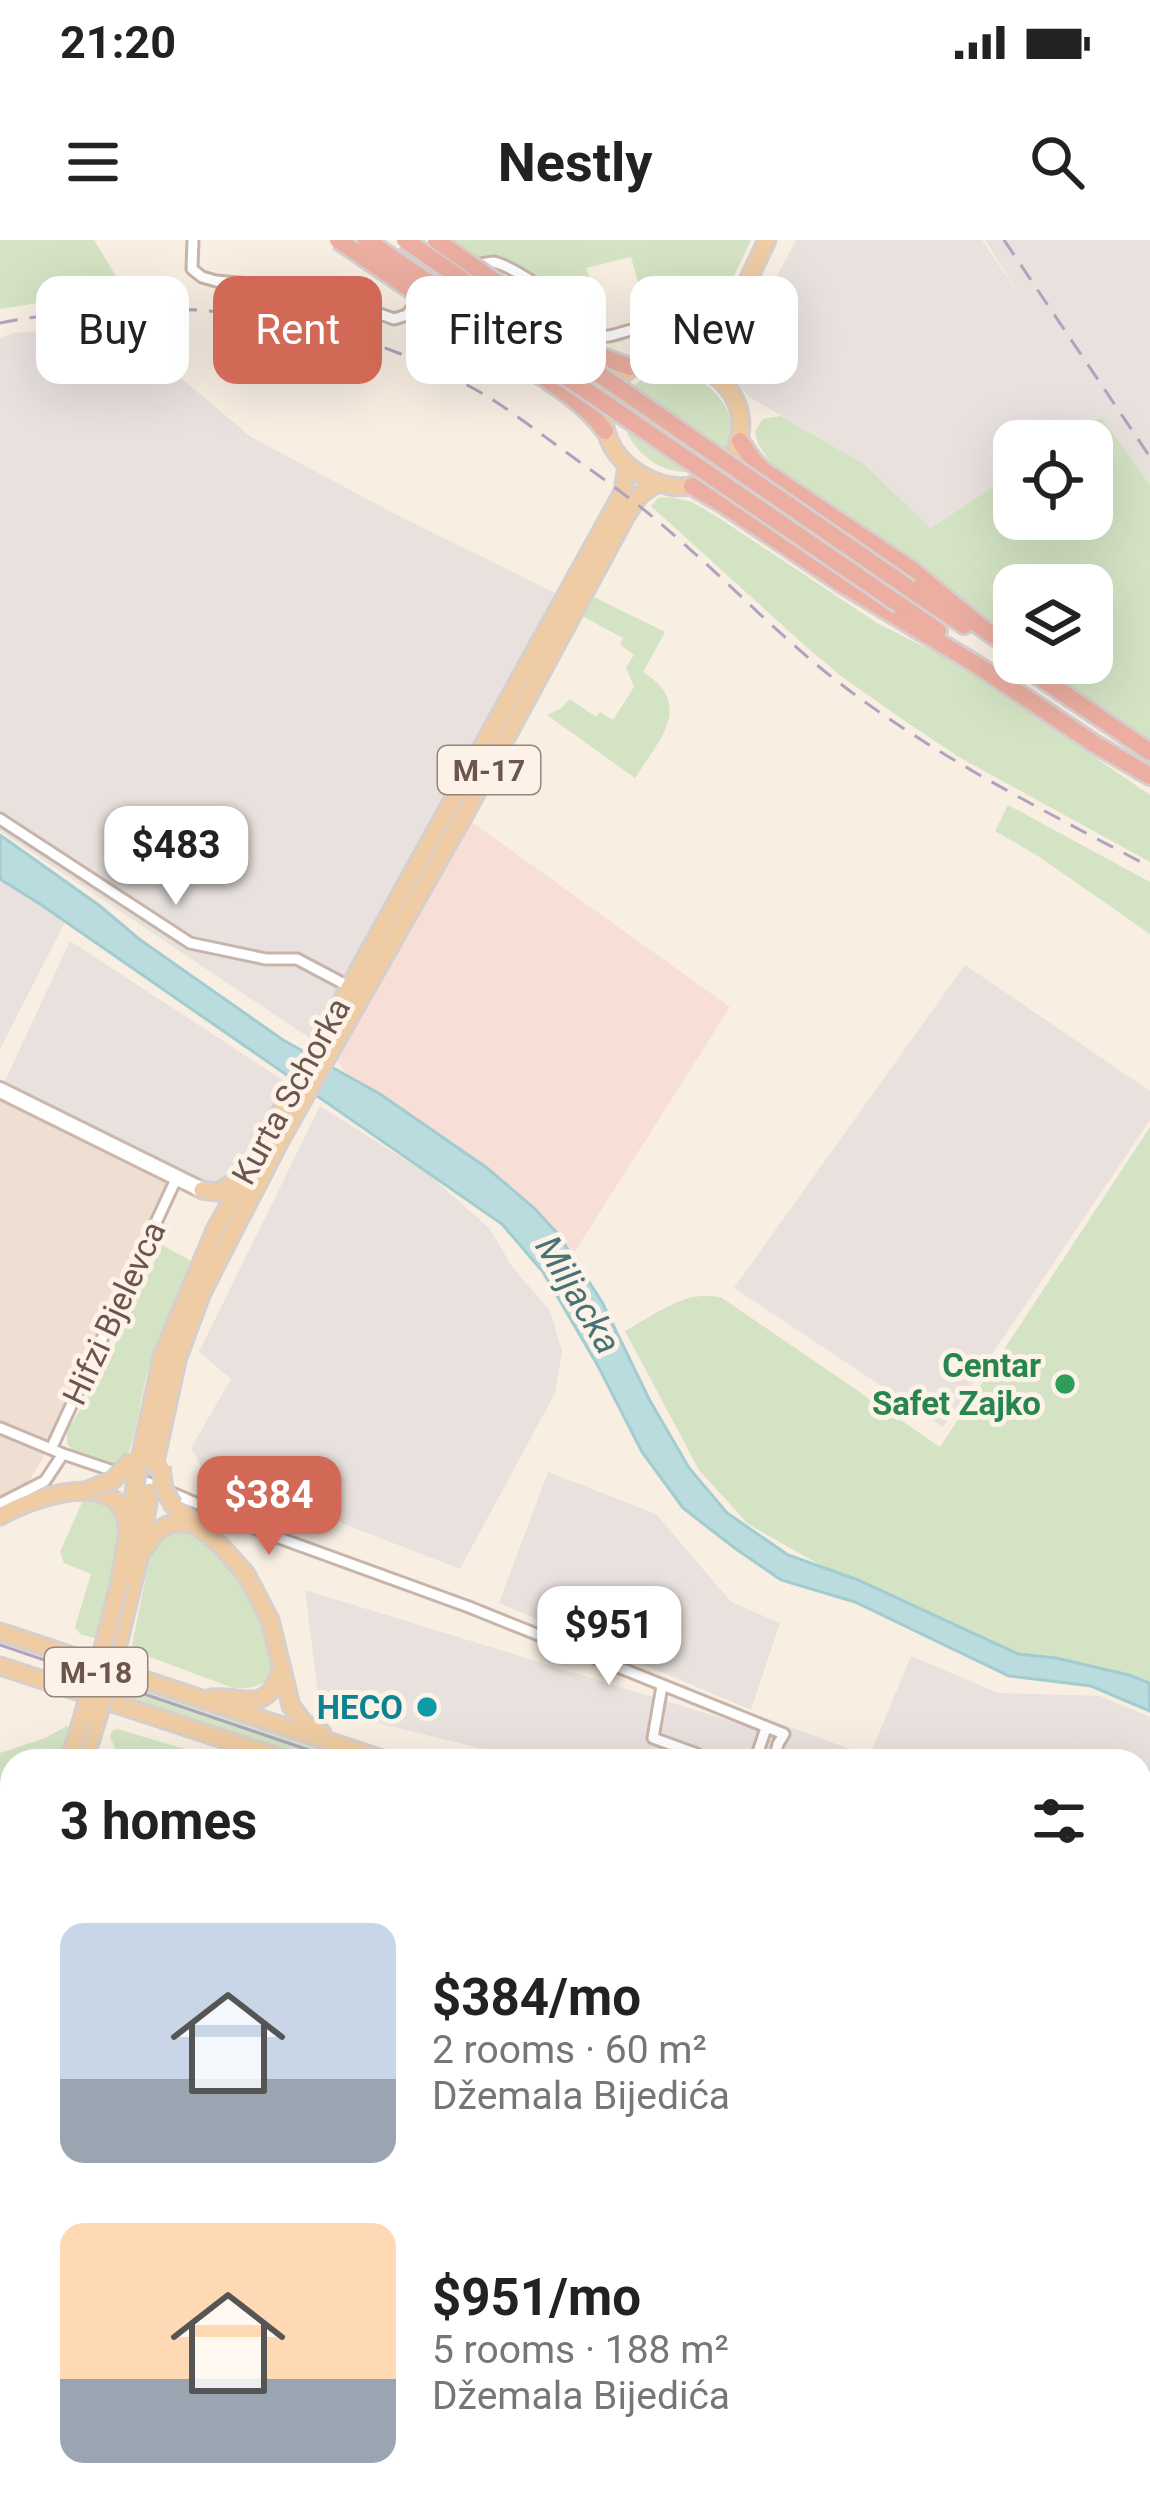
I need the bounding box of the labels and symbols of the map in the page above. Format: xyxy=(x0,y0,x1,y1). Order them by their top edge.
road number: M-17 xyxy=(438,746,540,794)
pin: $483 xyxy=(105,806,247,908)
street label: Kurta Schorka xyxy=(224,991,358,1191)
street label: Hifzi Bjelevca xyxy=(55,1215,173,1411)
water label: Miljacka xyxy=(527,1229,629,1361)
place label: Centar Safet Zajko xyxy=(872,1346,1041,1423)
marker: Centar Safet Zajko xyxy=(1052,1371,1078,1397)
pin: $384 xyxy=(198,1456,340,1558)
pin: $951 xyxy=(538,1586,680,1688)
road number: M-18 xyxy=(45,1648,147,1696)
place label: HECO xyxy=(317,1688,403,1727)
marker: HECO xyxy=(414,1694,440,1720)

